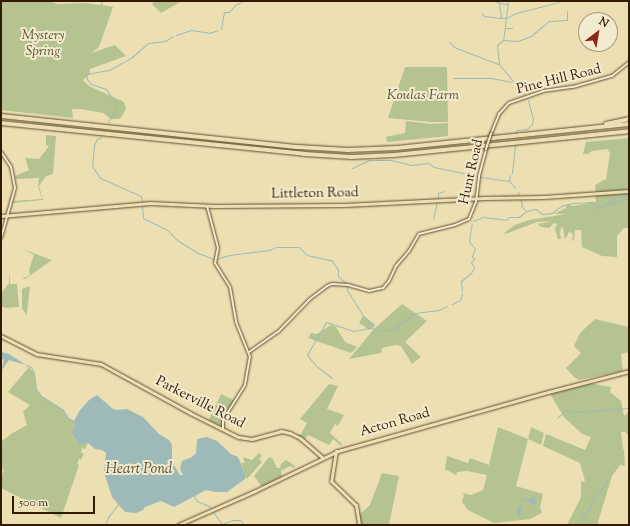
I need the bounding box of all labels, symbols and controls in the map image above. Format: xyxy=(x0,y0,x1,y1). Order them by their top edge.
north arrow xyxy=(578,12,618,52)
text: N xyxy=(596,13,612,32)
park label: Mystery Spring xyxy=(21,28,65,60)
street label: Pine Hill Road xyxy=(515,61,603,99)
park label: Koulas Farm xyxy=(387,88,459,104)
street label: Hunt Road xyxy=(456,138,488,206)
street label: Littleton Road xyxy=(271,185,359,203)
street label: Parkerville Road xyxy=(152,373,248,433)
street label: Acton Road xyxy=(358,405,432,441)
water label: Heart Pond xyxy=(106,461,172,479)
scale bar xyxy=(14,488,97,514)
text: 500 m xyxy=(19,494,48,512)

